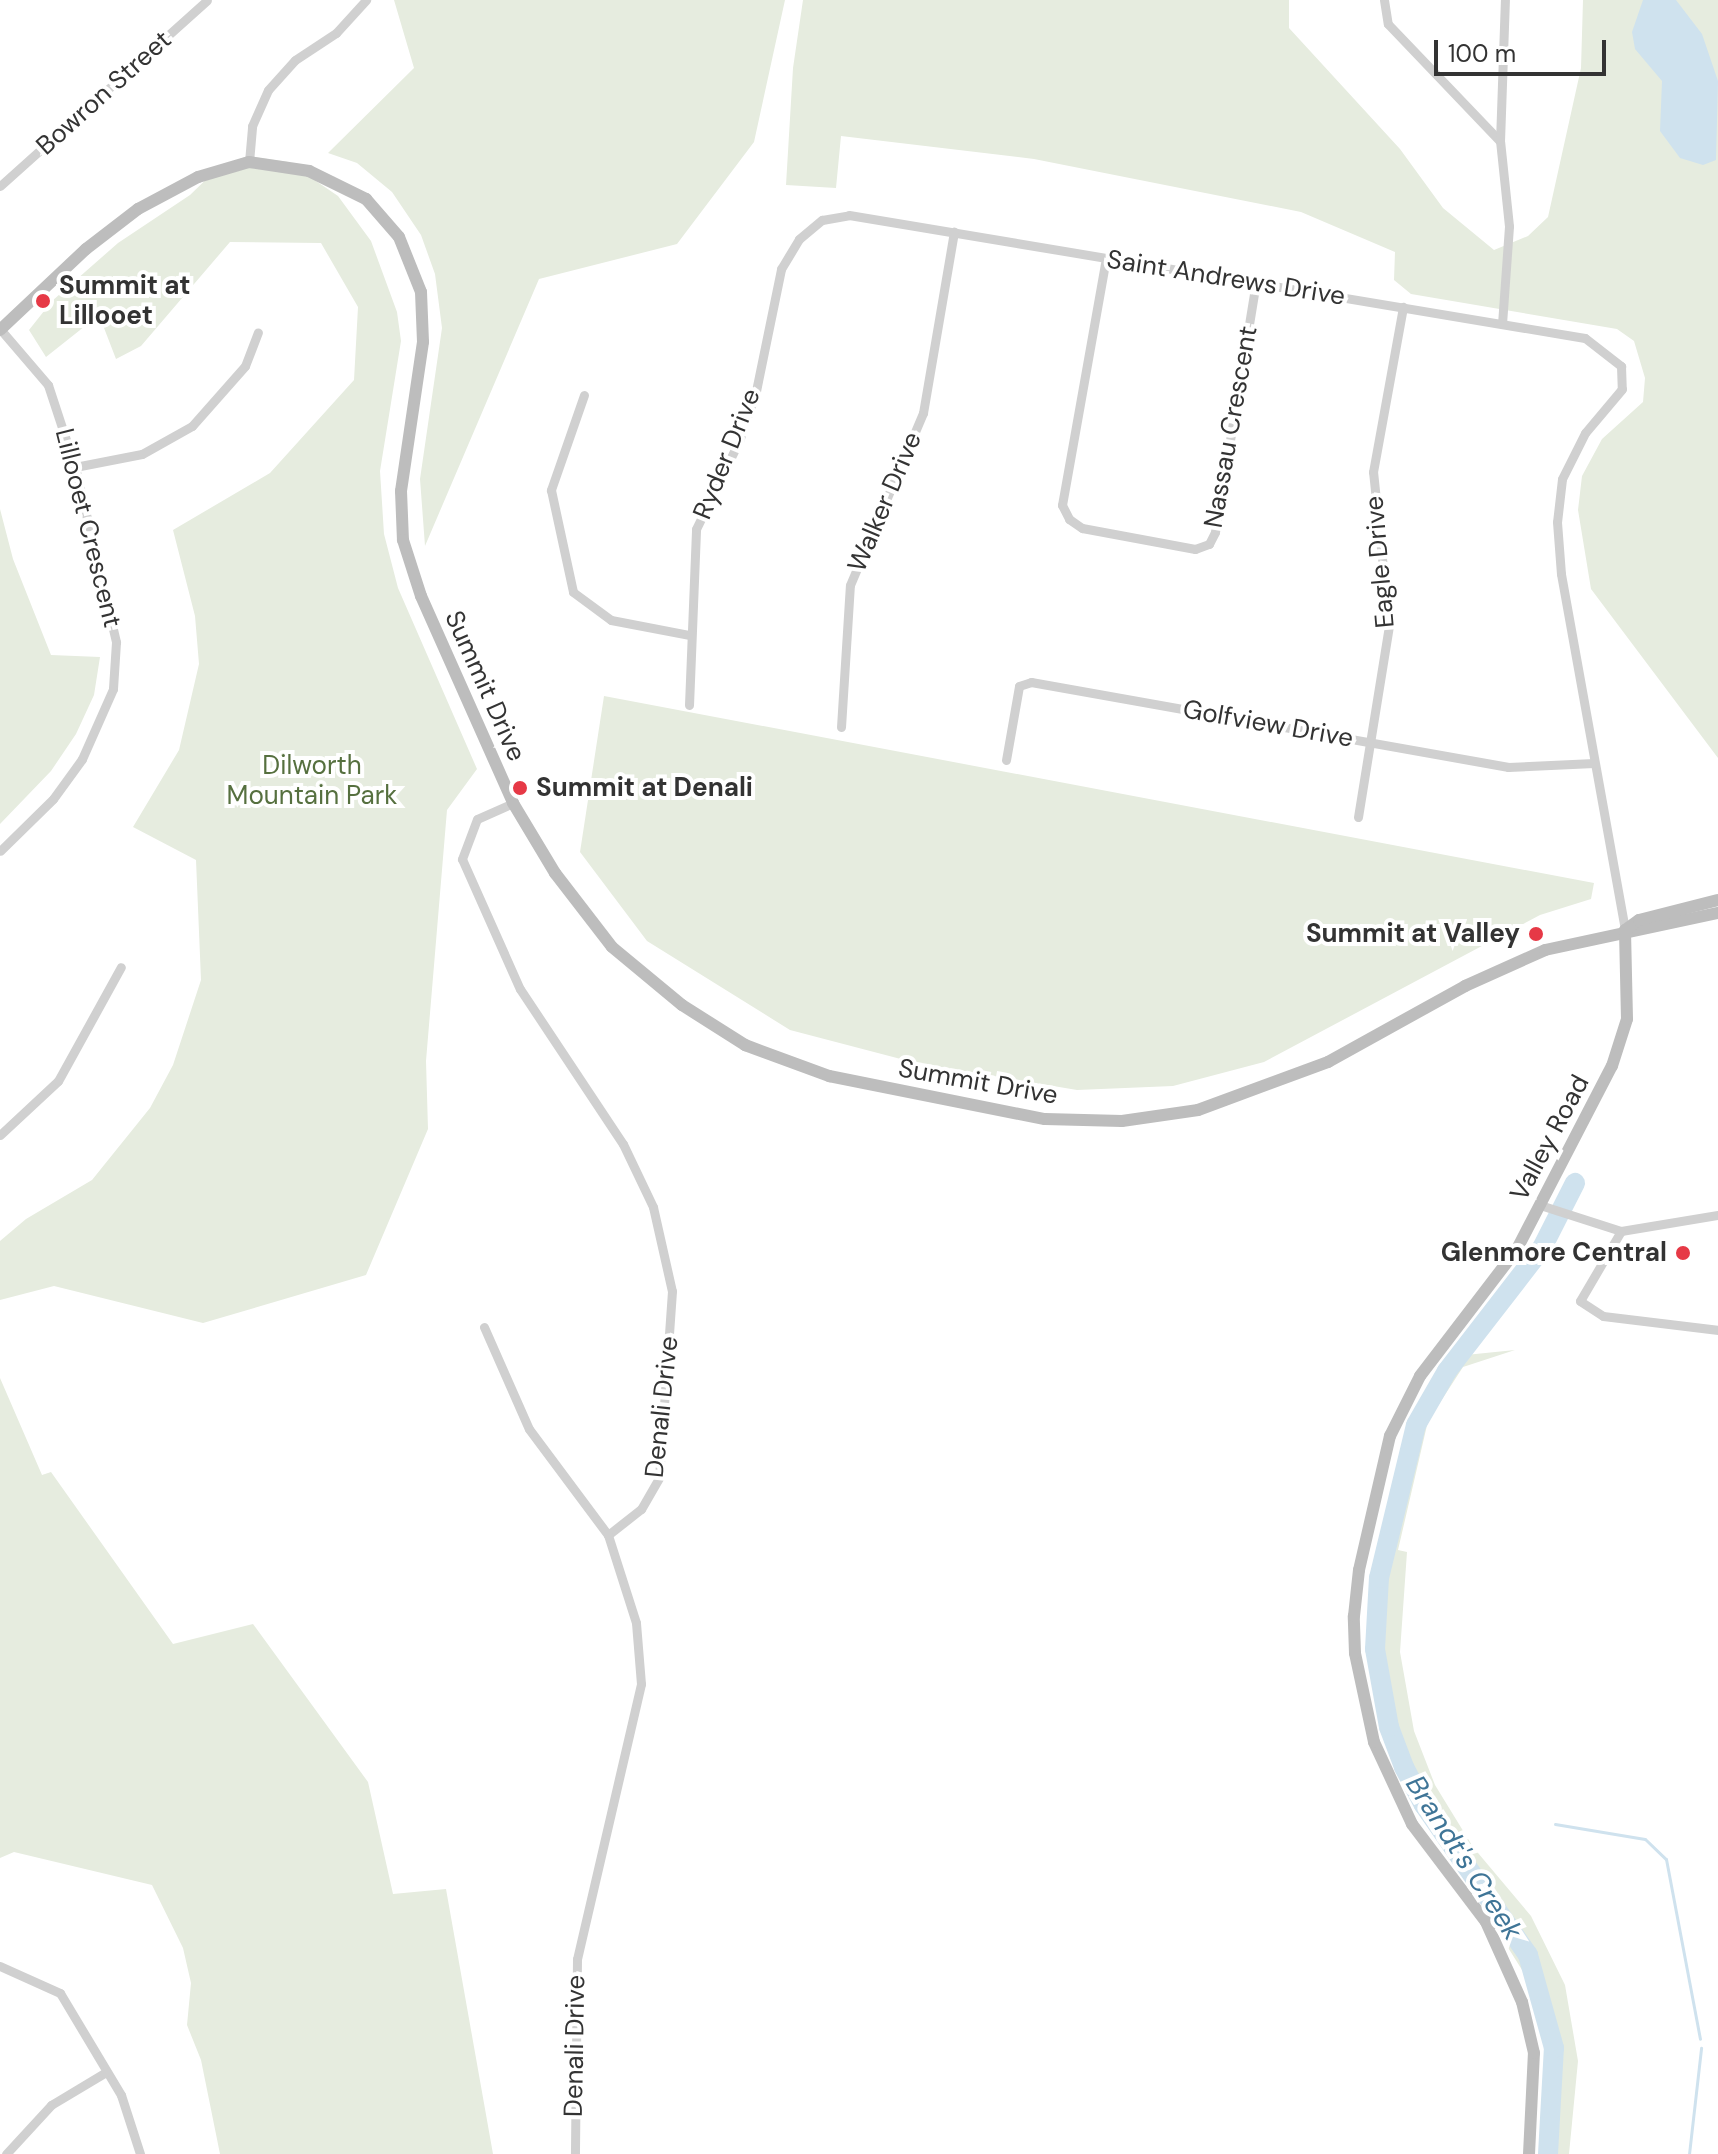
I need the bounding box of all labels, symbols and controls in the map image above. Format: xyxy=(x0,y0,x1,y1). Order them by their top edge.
street label: Bowron Street xyxy=(30,24,178,162)
scale bar xyxy=(1438,24,1610,74)
text: 100 m xyxy=(1448,38,1516,69)
street label: Saint Andrews Drive xyxy=(1105,244,1347,312)
place label: Summit at Lillooet xyxy=(59,270,190,332)
marker: Summit at Lillooet xyxy=(34,292,52,310)
street label: Nassau Crescent xyxy=(1198,324,1264,530)
street label: Ryder Drive xyxy=(687,384,767,524)
street label: Lillooet Crescent xyxy=(48,425,128,631)
street label: Walker Drive xyxy=(842,427,928,577)
street label: Eagle Drive xyxy=(1359,495,1401,629)
street label: Summit Drive xyxy=(438,606,532,766)
street label: Golfview Drive xyxy=(1180,694,1356,754)
park label: Dilworth Mountain Park xyxy=(227,750,397,812)
place label: Summit at Denali xyxy=(536,772,753,804)
marker: Summit at Denali xyxy=(511,779,529,797)
place label: Summit at Valley xyxy=(1306,918,1520,950)
marker: Summit at Valley xyxy=(1527,925,1545,943)
street label: Summit Drive xyxy=(896,1053,1060,1111)
street label: Valley Road xyxy=(1504,1070,1596,1206)
place label: Glenmore Central xyxy=(1441,1237,1667,1269)
marker: Glenmore Central xyxy=(1674,1244,1692,1262)
street label: Denali Drive xyxy=(639,1335,685,1479)
water label: Brandt's Creek xyxy=(1398,1769,1530,1947)
street label: Denali Drive xyxy=(558,1975,592,2117)

